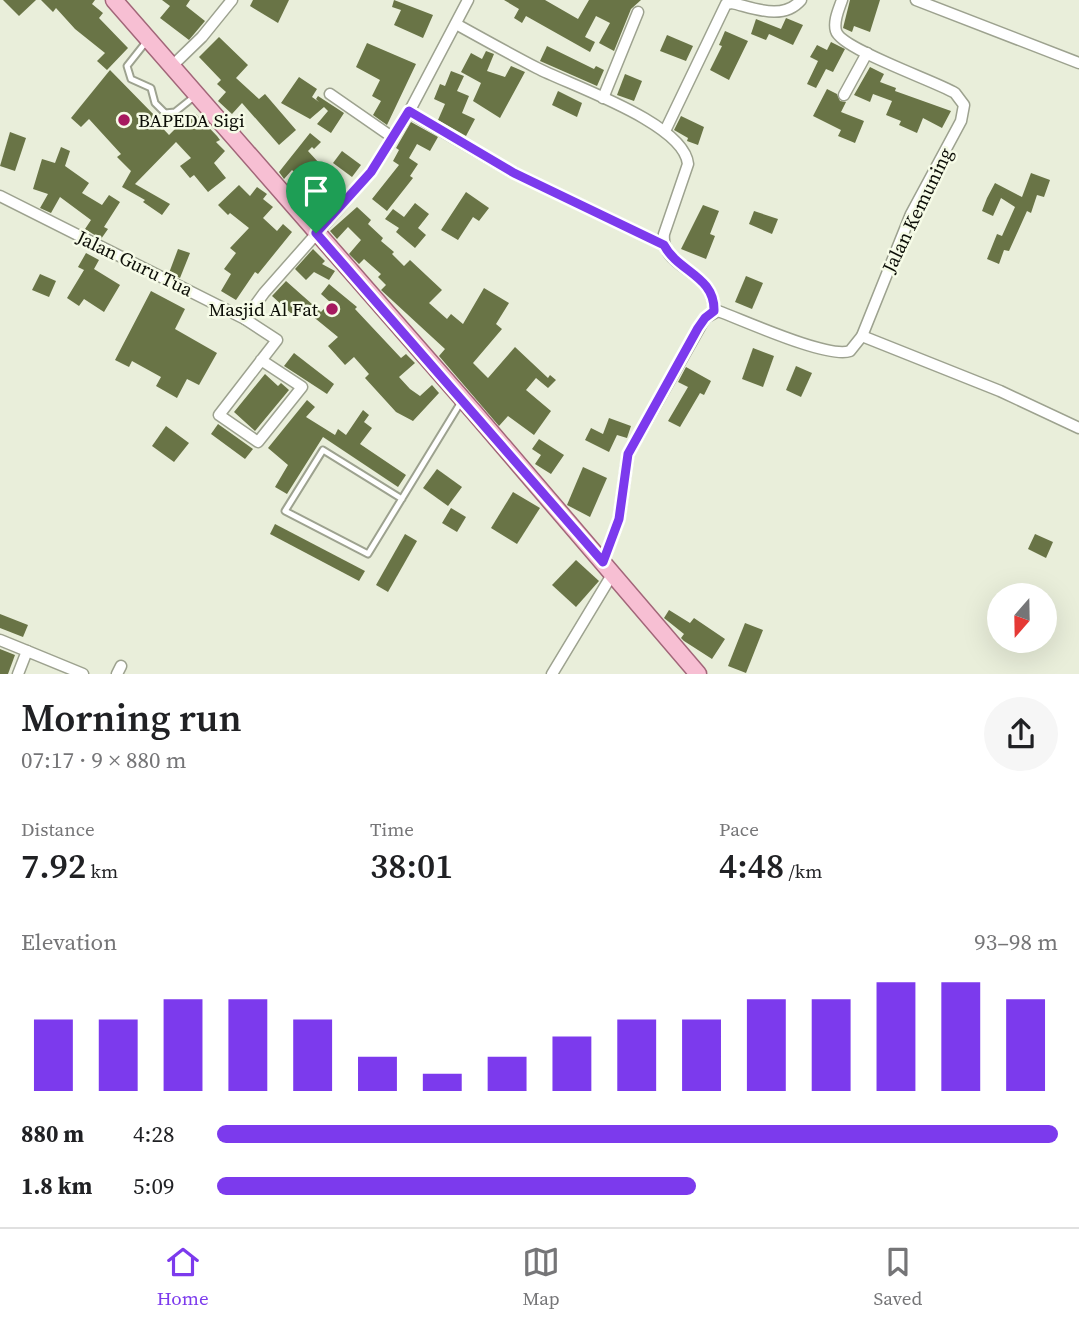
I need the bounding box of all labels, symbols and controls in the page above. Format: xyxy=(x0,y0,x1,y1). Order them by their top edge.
place label: BAPEDA Sigi xyxy=(138,107,245,133)
marker: BAPEDA Sigi xyxy=(116,112,132,128)
street label: Jalan Kemuning xyxy=(875,143,959,278)
pin xyxy=(286,161,346,233)
icon: arrive xyxy=(297,172,335,210)
street label: Jalan Guru Tua xyxy=(72,223,198,303)
place label: Masjid Al Fat xyxy=(208,296,319,322)
marker: Masjid Al Fat xyxy=(324,301,340,317)
north arrow xyxy=(987,583,1057,653)
map controls xyxy=(987,583,1057,653)
text: Morning run xyxy=(21,692,242,744)
button: share xyxy=(984,697,1058,771)
text: 07:17 · 9 × 880 m xyxy=(21,744,187,776)
text: Distance xyxy=(21,816,95,842)
text: Time xyxy=(370,816,414,842)
text: Pace xyxy=(719,816,759,842)
text: 7.92 xyxy=(21,842,86,890)
text: 38:01 xyxy=(370,842,453,890)
text: 4:48 xyxy=(719,842,784,890)
text: km xyxy=(86,858,118,884)
text: /km xyxy=(784,858,822,884)
text: Elevation xyxy=(21,926,117,958)
text: 93–98 m xyxy=(974,926,1058,958)
text: 880 m xyxy=(21,1118,84,1150)
text: 4:28 xyxy=(133,1118,174,1150)
text: 1.8 km xyxy=(21,1170,92,1202)
text: 5:09 xyxy=(133,1170,174,1202)
tab: Home xyxy=(157,1243,209,1311)
tab: Map xyxy=(522,1243,560,1311)
tab: Saved xyxy=(874,1243,922,1311)

